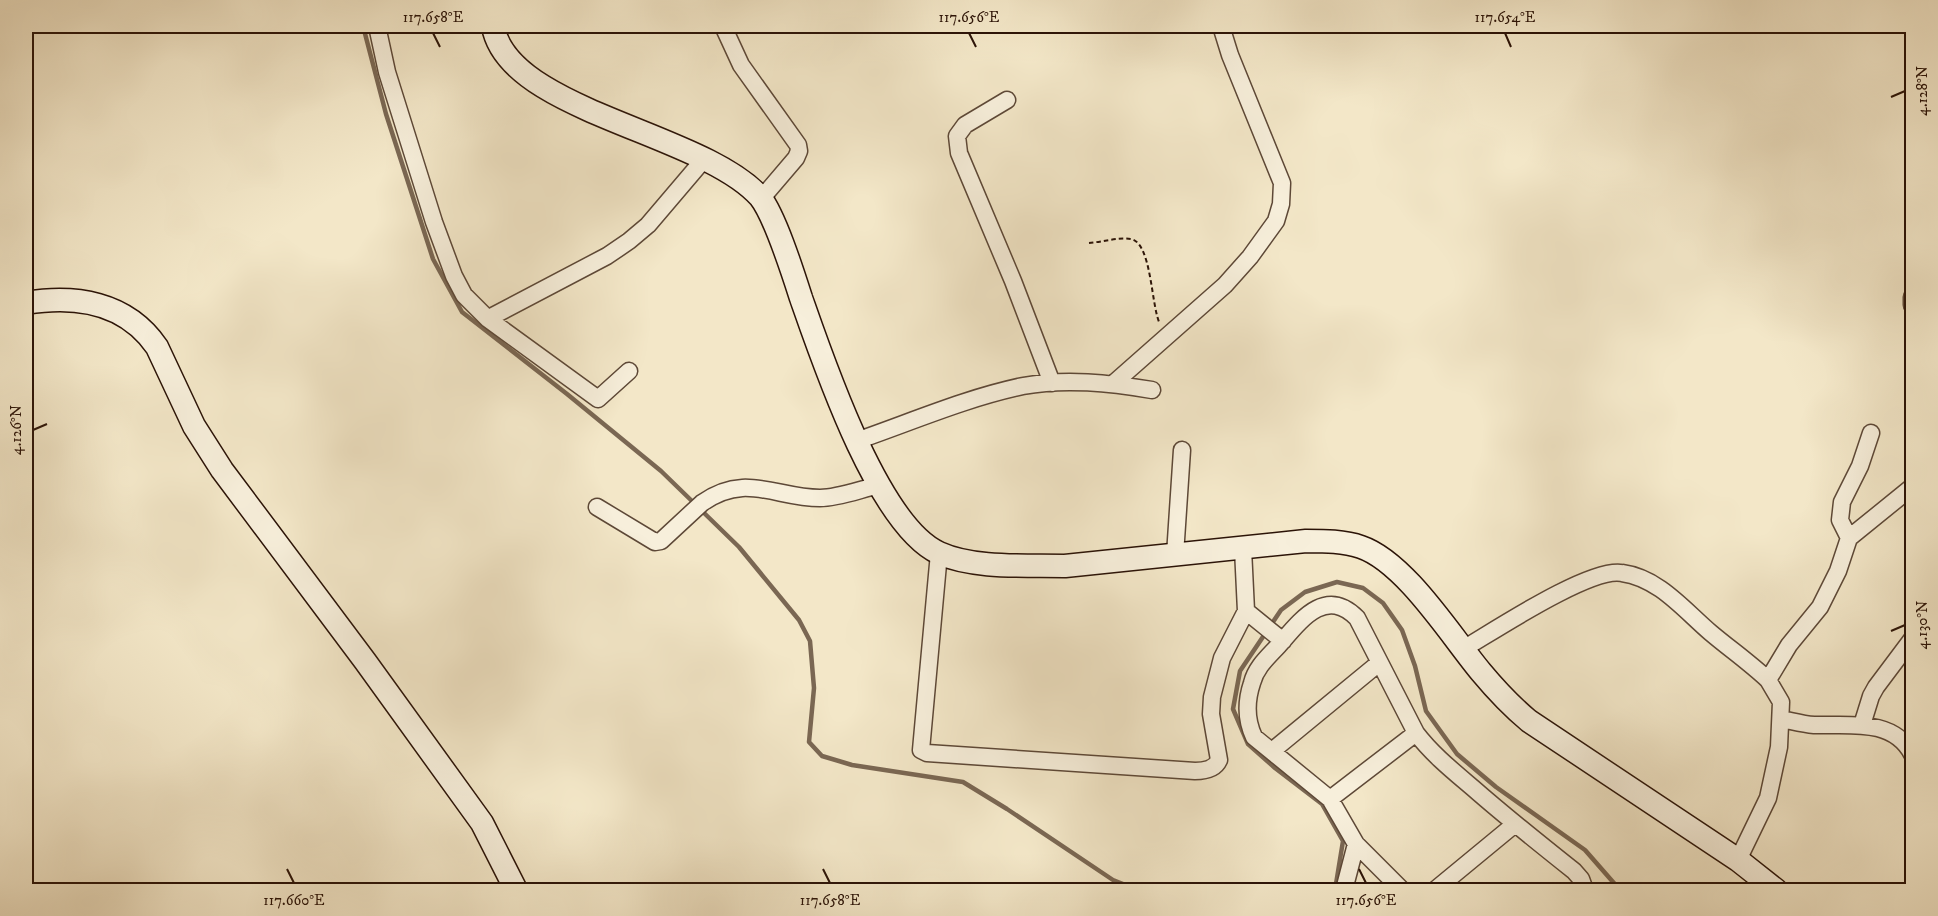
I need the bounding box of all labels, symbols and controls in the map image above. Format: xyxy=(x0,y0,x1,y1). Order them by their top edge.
text: 117.658°E xyxy=(403,8,464,27)
text: 117.656°E xyxy=(939,8,1000,27)
text: 117.654°E xyxy=(1475,8,1536,27)
text: 4.128°N xyxy=(1913,66,1932,116)
text: 4.126°N xyxy=(7,405,26,455)
text: 4.130°N xyxy=(1913,601,1932,649)
text: 117.660°E xyxy=(263,891,325,910)
text: 117.658°E xyxy=(800,891,861,910)
text: 117.656°E xyxy=(1336,891,1397,910)

